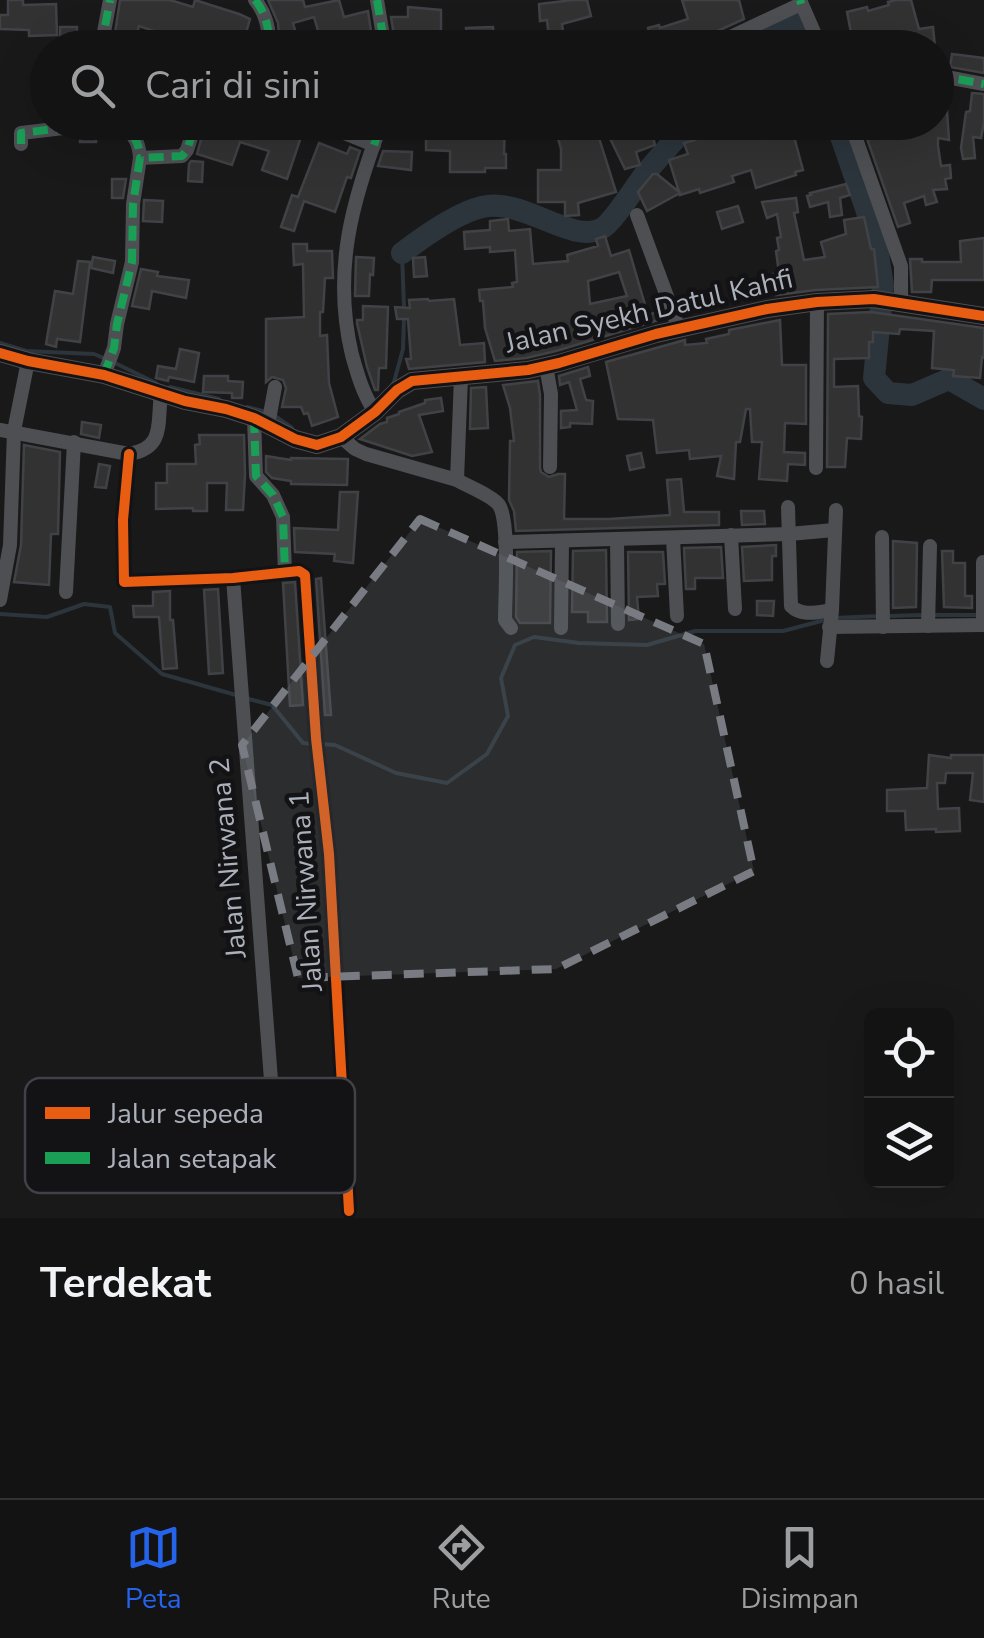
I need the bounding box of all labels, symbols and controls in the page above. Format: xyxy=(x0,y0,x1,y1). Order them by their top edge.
search box xyxy=(30,30,954,140)
icon: search xyxy=(65,58,120,113)
text: Cari di sini xyxy=(145,60,321,111)
street label: Jalan Syekh Datul Kahfi xyxy=(501,259,796,363)
street label: Jalan Nirwana 2 xyxy=(200,756,256,961)
street label: Jalan Nirwana 1 xyxy=(280,789,332,994)
map controls xyxy=(864,1008,954,1188)
button: locate xyxy=(864,1008,954,1098)
legend xyxy=(25,1078,355,1193)
text: Jalur sepeda xyxy=(107,1095,264,1133)
button: layers xyxy=(864,1098,954,1188)
text: Jalan setapak xyxy=(107,1140,277,1178)
text: Terdekat xyxy=(40,1255,211,1312)
text: 0 hasil xyxy=(849,1262,944,1305)
tab: Peta xyxy=(125,1520,182,1618)
tab: Rute xyxy=(432,1520,491,1618)
tab: Disimpan xyxy=(741,1520,859,1618)

